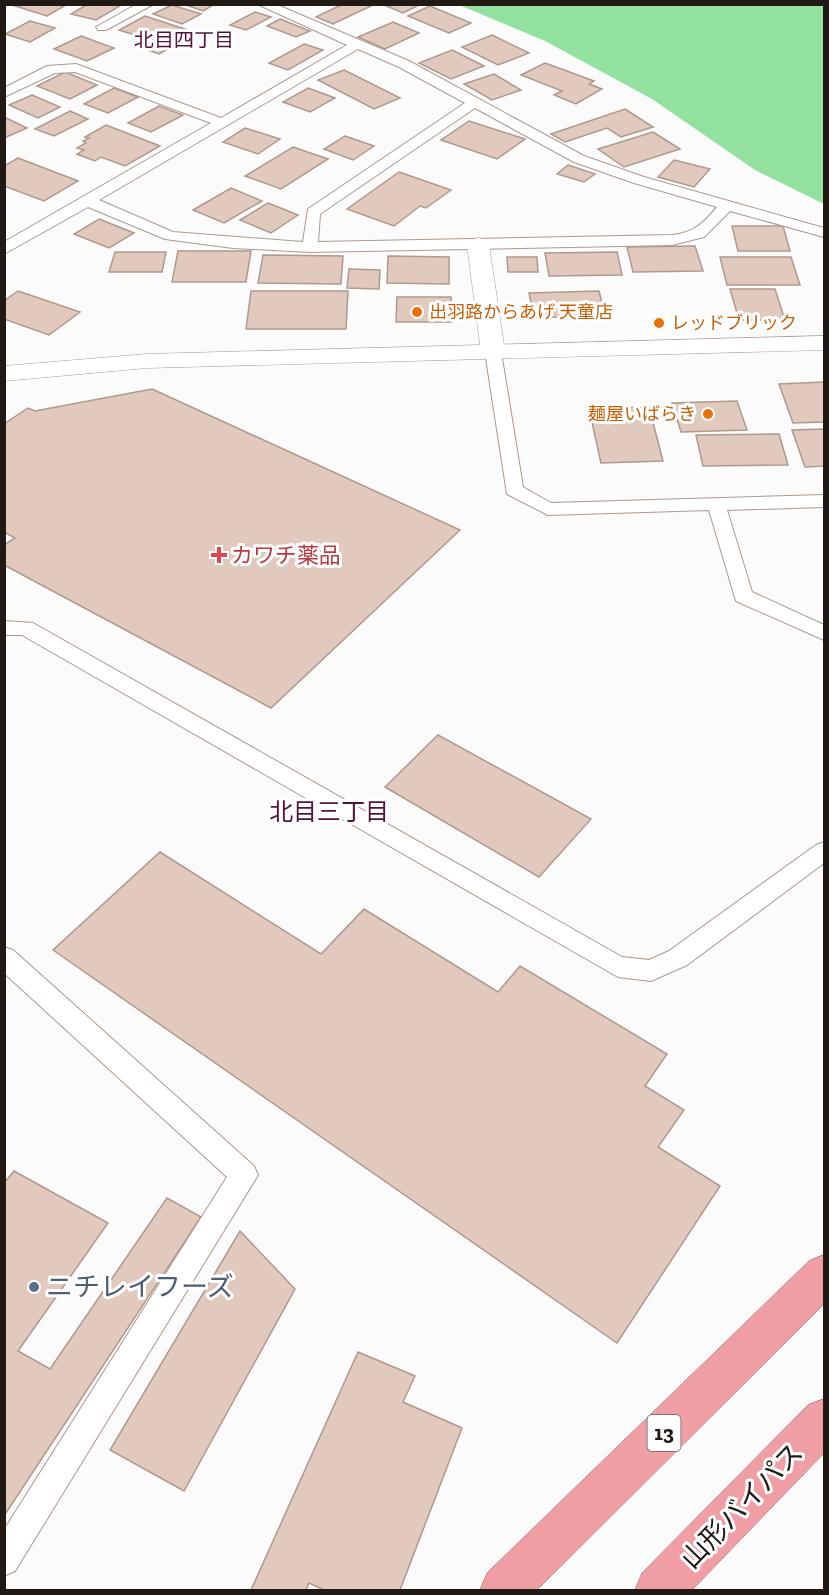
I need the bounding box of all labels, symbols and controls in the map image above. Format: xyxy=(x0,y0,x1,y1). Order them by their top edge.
district label: 北目四丁目 xyxy=(134,28,234,52)
place label: 出羽路からあげ 天童店 xyxy=(429,301,613,323)
marker: 出羽路からあげ 天童店 xyxy=(410,305,424,319)
place label: レッドブリック xyxy=(671,312,797,334)
marker: レッドブリック xyxy=(652,316,666,330)
place label: 麺屋いばらき xyxy=(588,403,696,425)
marker: 麺屋いばらき xyxy=(701,407,715,421)
place label: カワチ薬品 xyxy=(231,542,341,569)
marker: カワチ薬品 xyxy=(212,548,226,562)
district label: 北目三丁目 xyxy=(269,797,389,826)
place label: ニチレイフーズ xyxy=(46,1271,234,1303)
marker: ニチレイフーズ xyxy=(27,1280,41,1294)
road number: 13 xyxy=(648,1415,680,1451)
street label: 山形バイパス xyxy=(674,1437,810,1575)

